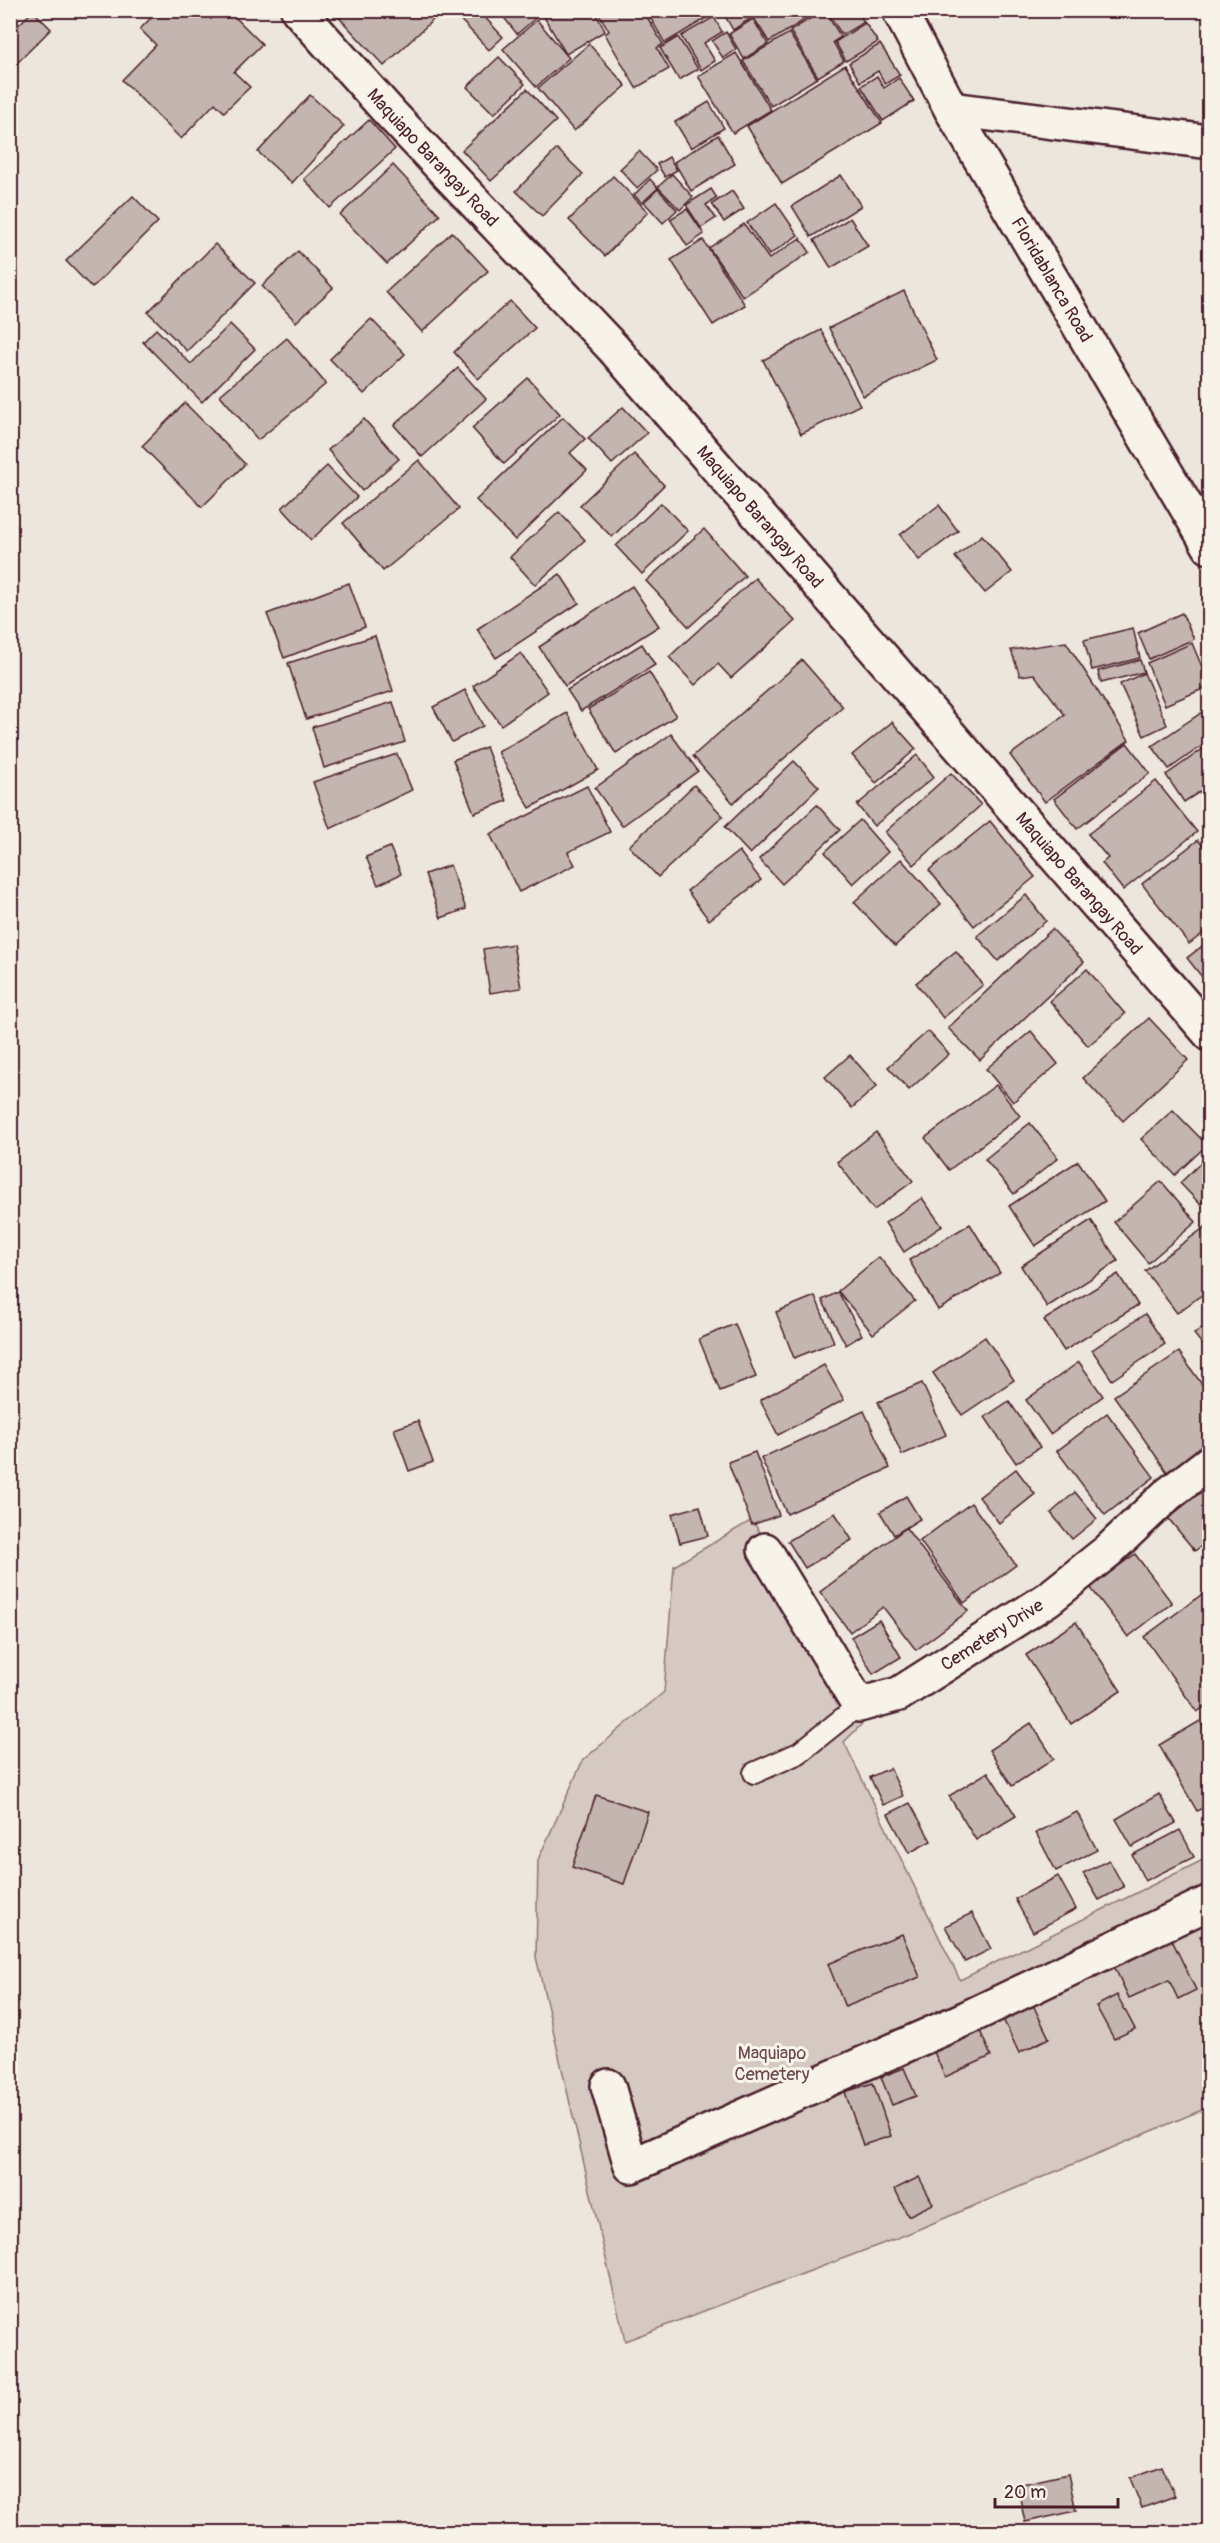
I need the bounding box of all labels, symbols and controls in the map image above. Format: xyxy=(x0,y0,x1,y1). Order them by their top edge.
street label: Maquiapo Barangay Road xyxy=(362,84,503,232)
street label: Floridablanca Road xyxy=(1006,213,1097,347)
street label: Maquiapo Barangay Road xyxy=(691,441,828,593)
street label: Maquiapo Barangay Road xyxy=(1010,808,1147,960)
street label: Cemetery Drive xyxy=(937,1594,1048,1676)
park label: Maquiapo Cemetery xyxy=(735,2042,810,2086)
scale bar xyxy=(995,2471,1118,2509)
text: 20 m xyxy=(1004,2481,1046,2504)

